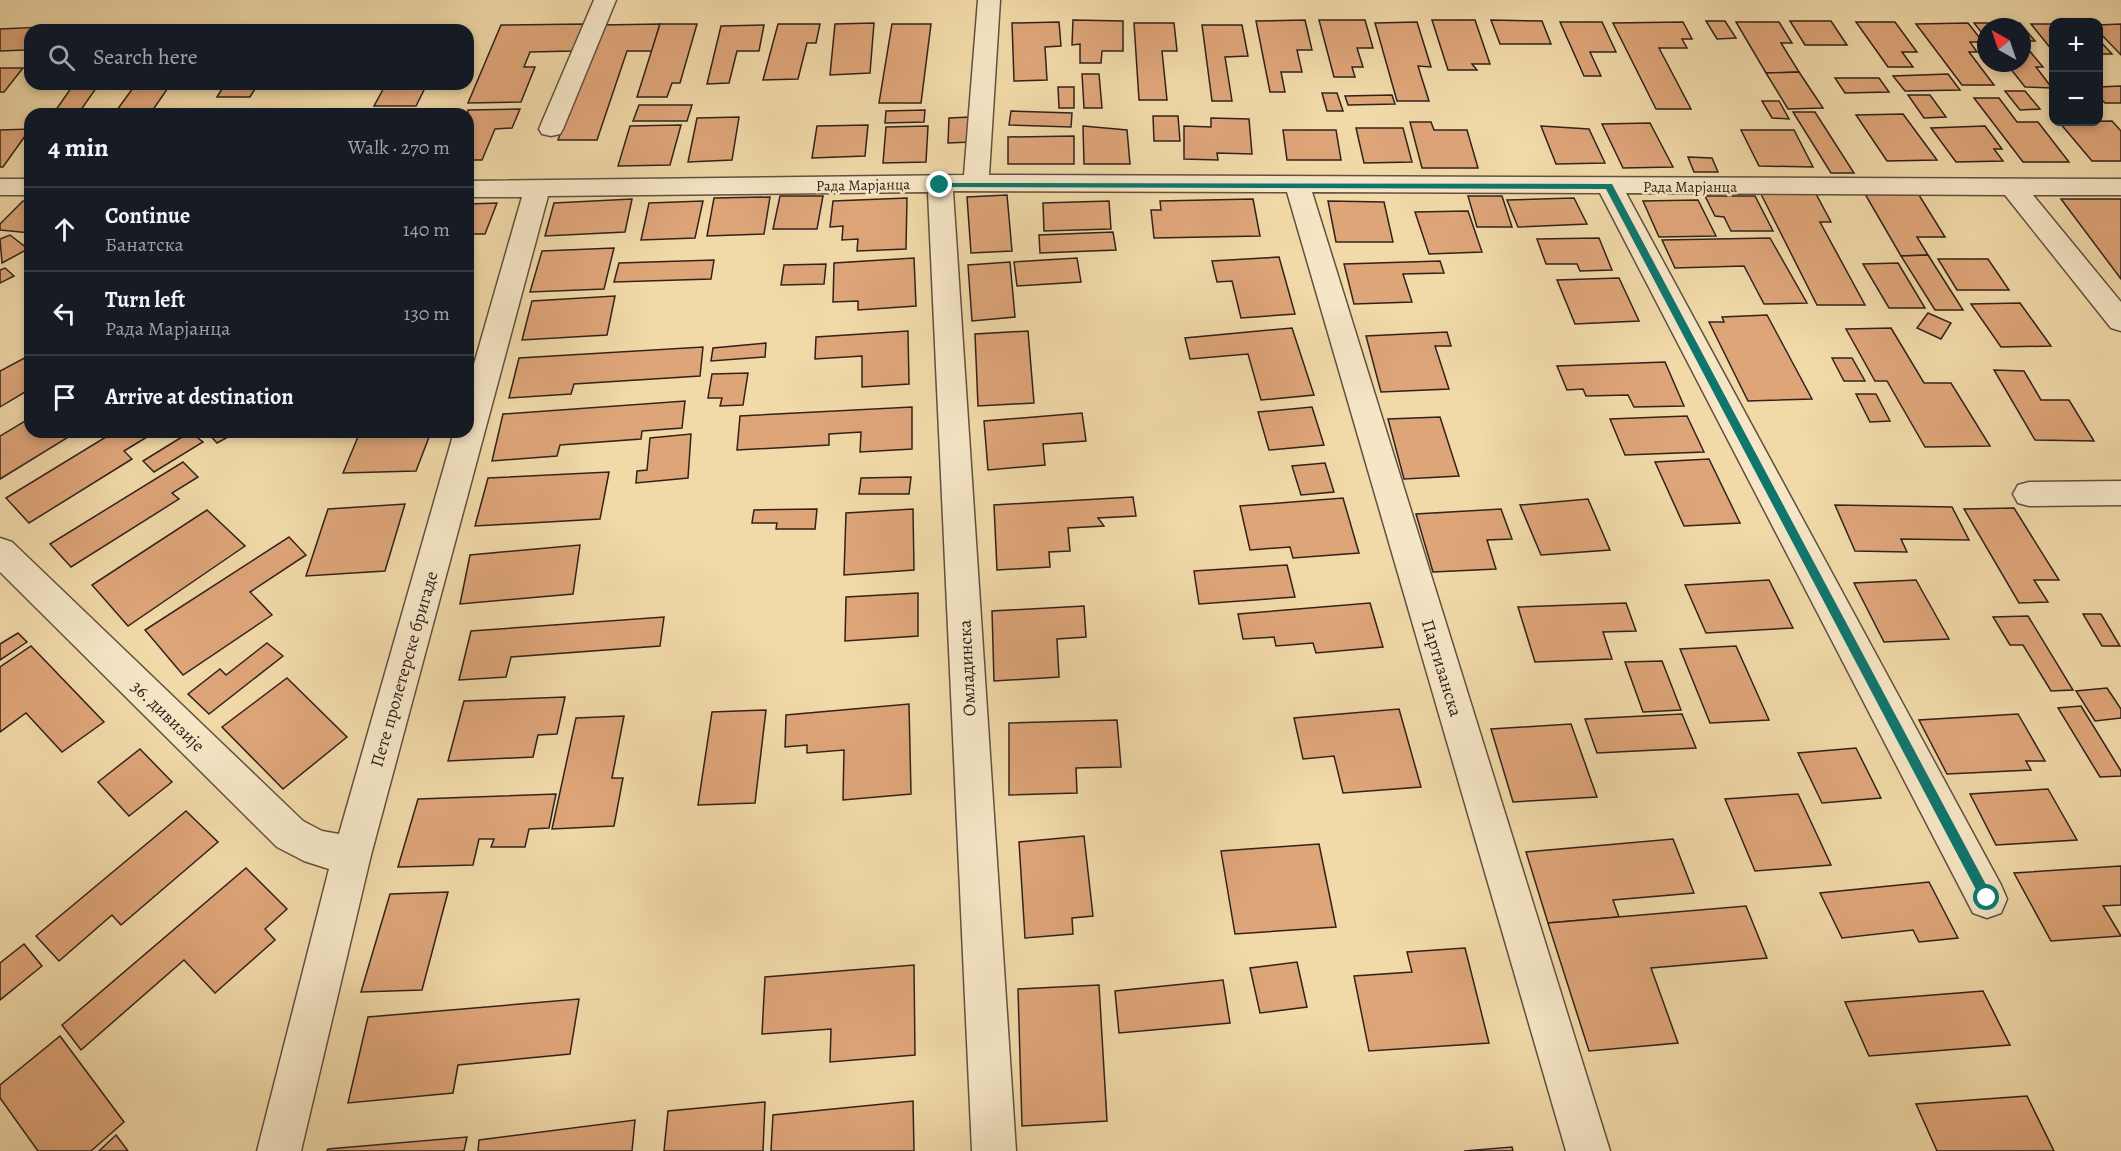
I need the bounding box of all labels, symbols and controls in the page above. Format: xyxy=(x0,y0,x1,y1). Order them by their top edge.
north arrow xyxy=(1977,18,2031,72)
map controls xyxy=(2049,18,2103,126)
button: + xyxy=(2049,18,2103,72)
search box xyxy=(24,24,474,90)
icon: search xyxy=(45,41,78,74)
text: Search here xyxy=(93,42,198,72)
button: − xyxy=(2049,72,2103,126)
text: 4 min xyxy=(48,130,109,165)
text: Walk · 270 m xyxy=(348,134,450,161)
route end xyxy=(926,171,952,197)
street label: Рада Марјанца xyxy=(816,174,910,196)
street label: Рада Марјанца xyxy=(1643,177,1737,197)
text: Continue xyxy=(105,201,190,231)
icon: ahead xyxy=(48,213,81,246)
text: 140 m xyxy=(403,216,450,243)
text: Банатска xyxy=(105,231,184,258)
text: Turn left xyxy=(105,285,185,315)
icon: left xyxy=(48,297,81,330)
text: 130 m xyxy=(404,300,450,327)
text: Рада Марјанца xyxy=(105,315,231,342)
icon: arrive xyxy=(48,381,81,414)
text: Arrive at destination xyxy=(105,382,294,412)
street label: Пете пролетерске бригаде xyxy=(365,568,443,770)
street label: Партизанска xyxy=(1416,617,1468,720)
street label: Омладинска xyxy=(952,618,982,717)
street label: 36. дивизије xyxy=(126,675,210,757)
route start xyxy=(1973,884,1999,910)

